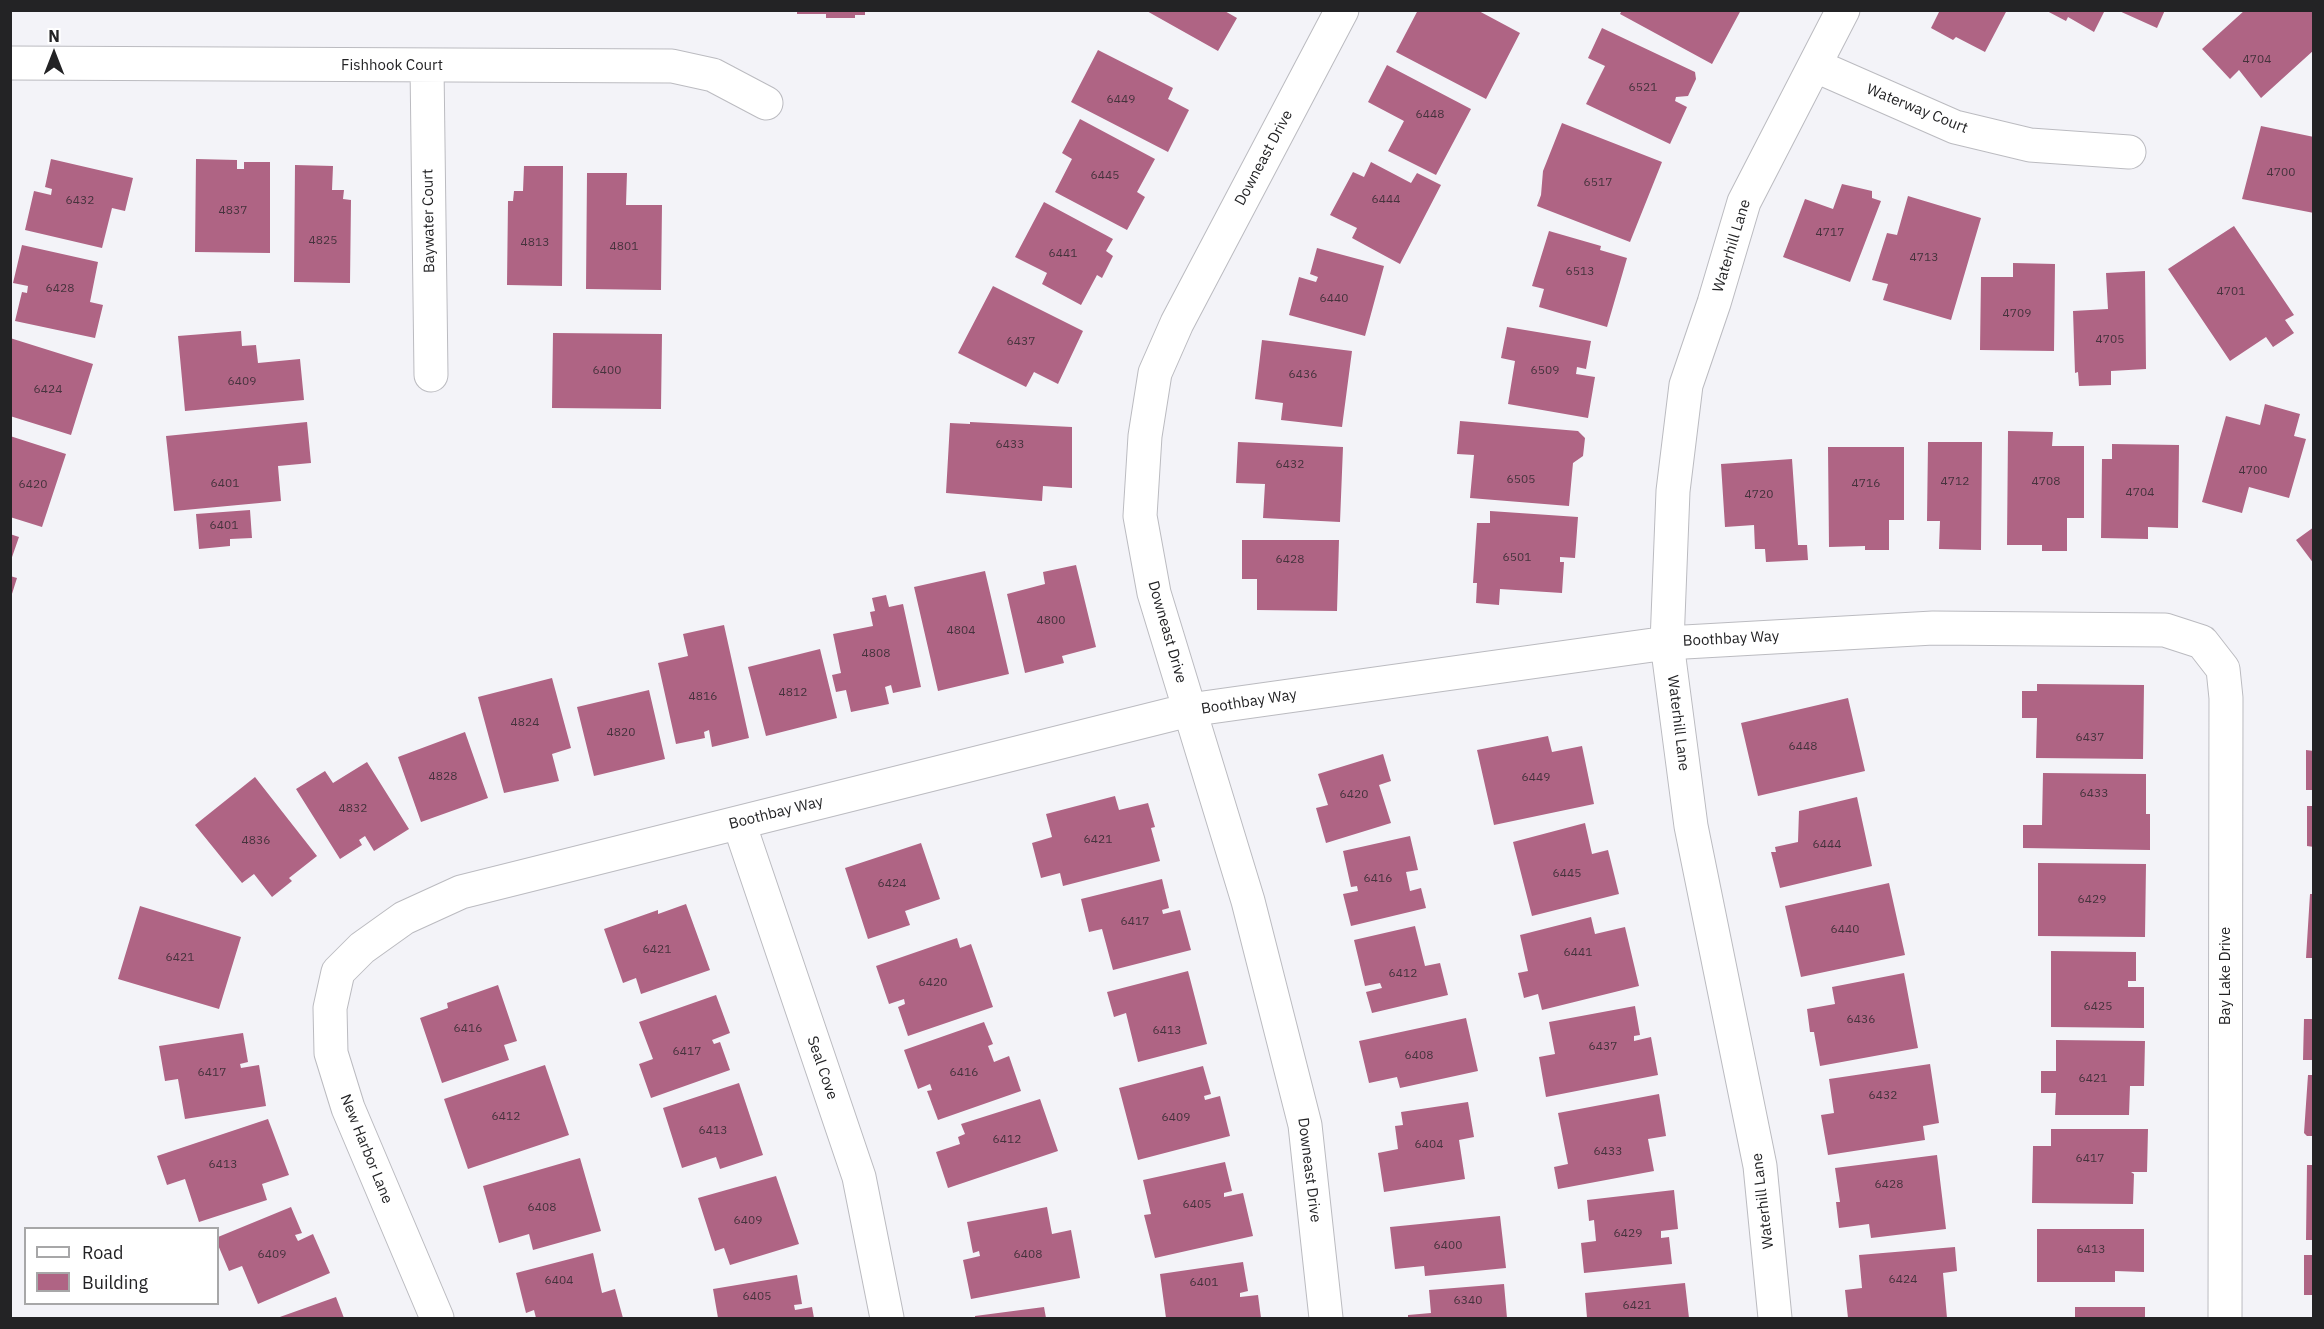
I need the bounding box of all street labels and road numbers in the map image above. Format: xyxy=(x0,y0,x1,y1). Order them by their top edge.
street label: Fishhook Court xyxy=(341,57,443,75)
street label: Waterway Court xyxy=(1864,80,1970,138)
street label: Downeast Drive xyxy=(1231,107,1297,209)
street label: Baywater Court xyxy=(419,169,439,273)
street label: Waterhill Lane xyxy=(1709,197,1755,295)
street label: Downeast Drive xyxy=(1144,579,1190,685)
street label: Boothbay Way xyxy=(1682,627,1780,651)
street label: Waterhill Lane xyxy=(1663,674,1693,772)
street label: Boothbay Way xyxy=(1200,686,1298,718)
street label: Boothbay Way xyxy=(727,793,825,833)
street label: Bay Lake Drive xyxy=(2217,927,2235,1025)
street label: Seal Cove xyxy=(803,1034,841,1102)
street label: New Harbor Lane xyxy=(336,1092,396,1206)
street label: Downeast Drive xyxy=(1294,1117,1324,1223)
street label: Waterhill Lane xyxy=(1748,1152,1778,1250)

